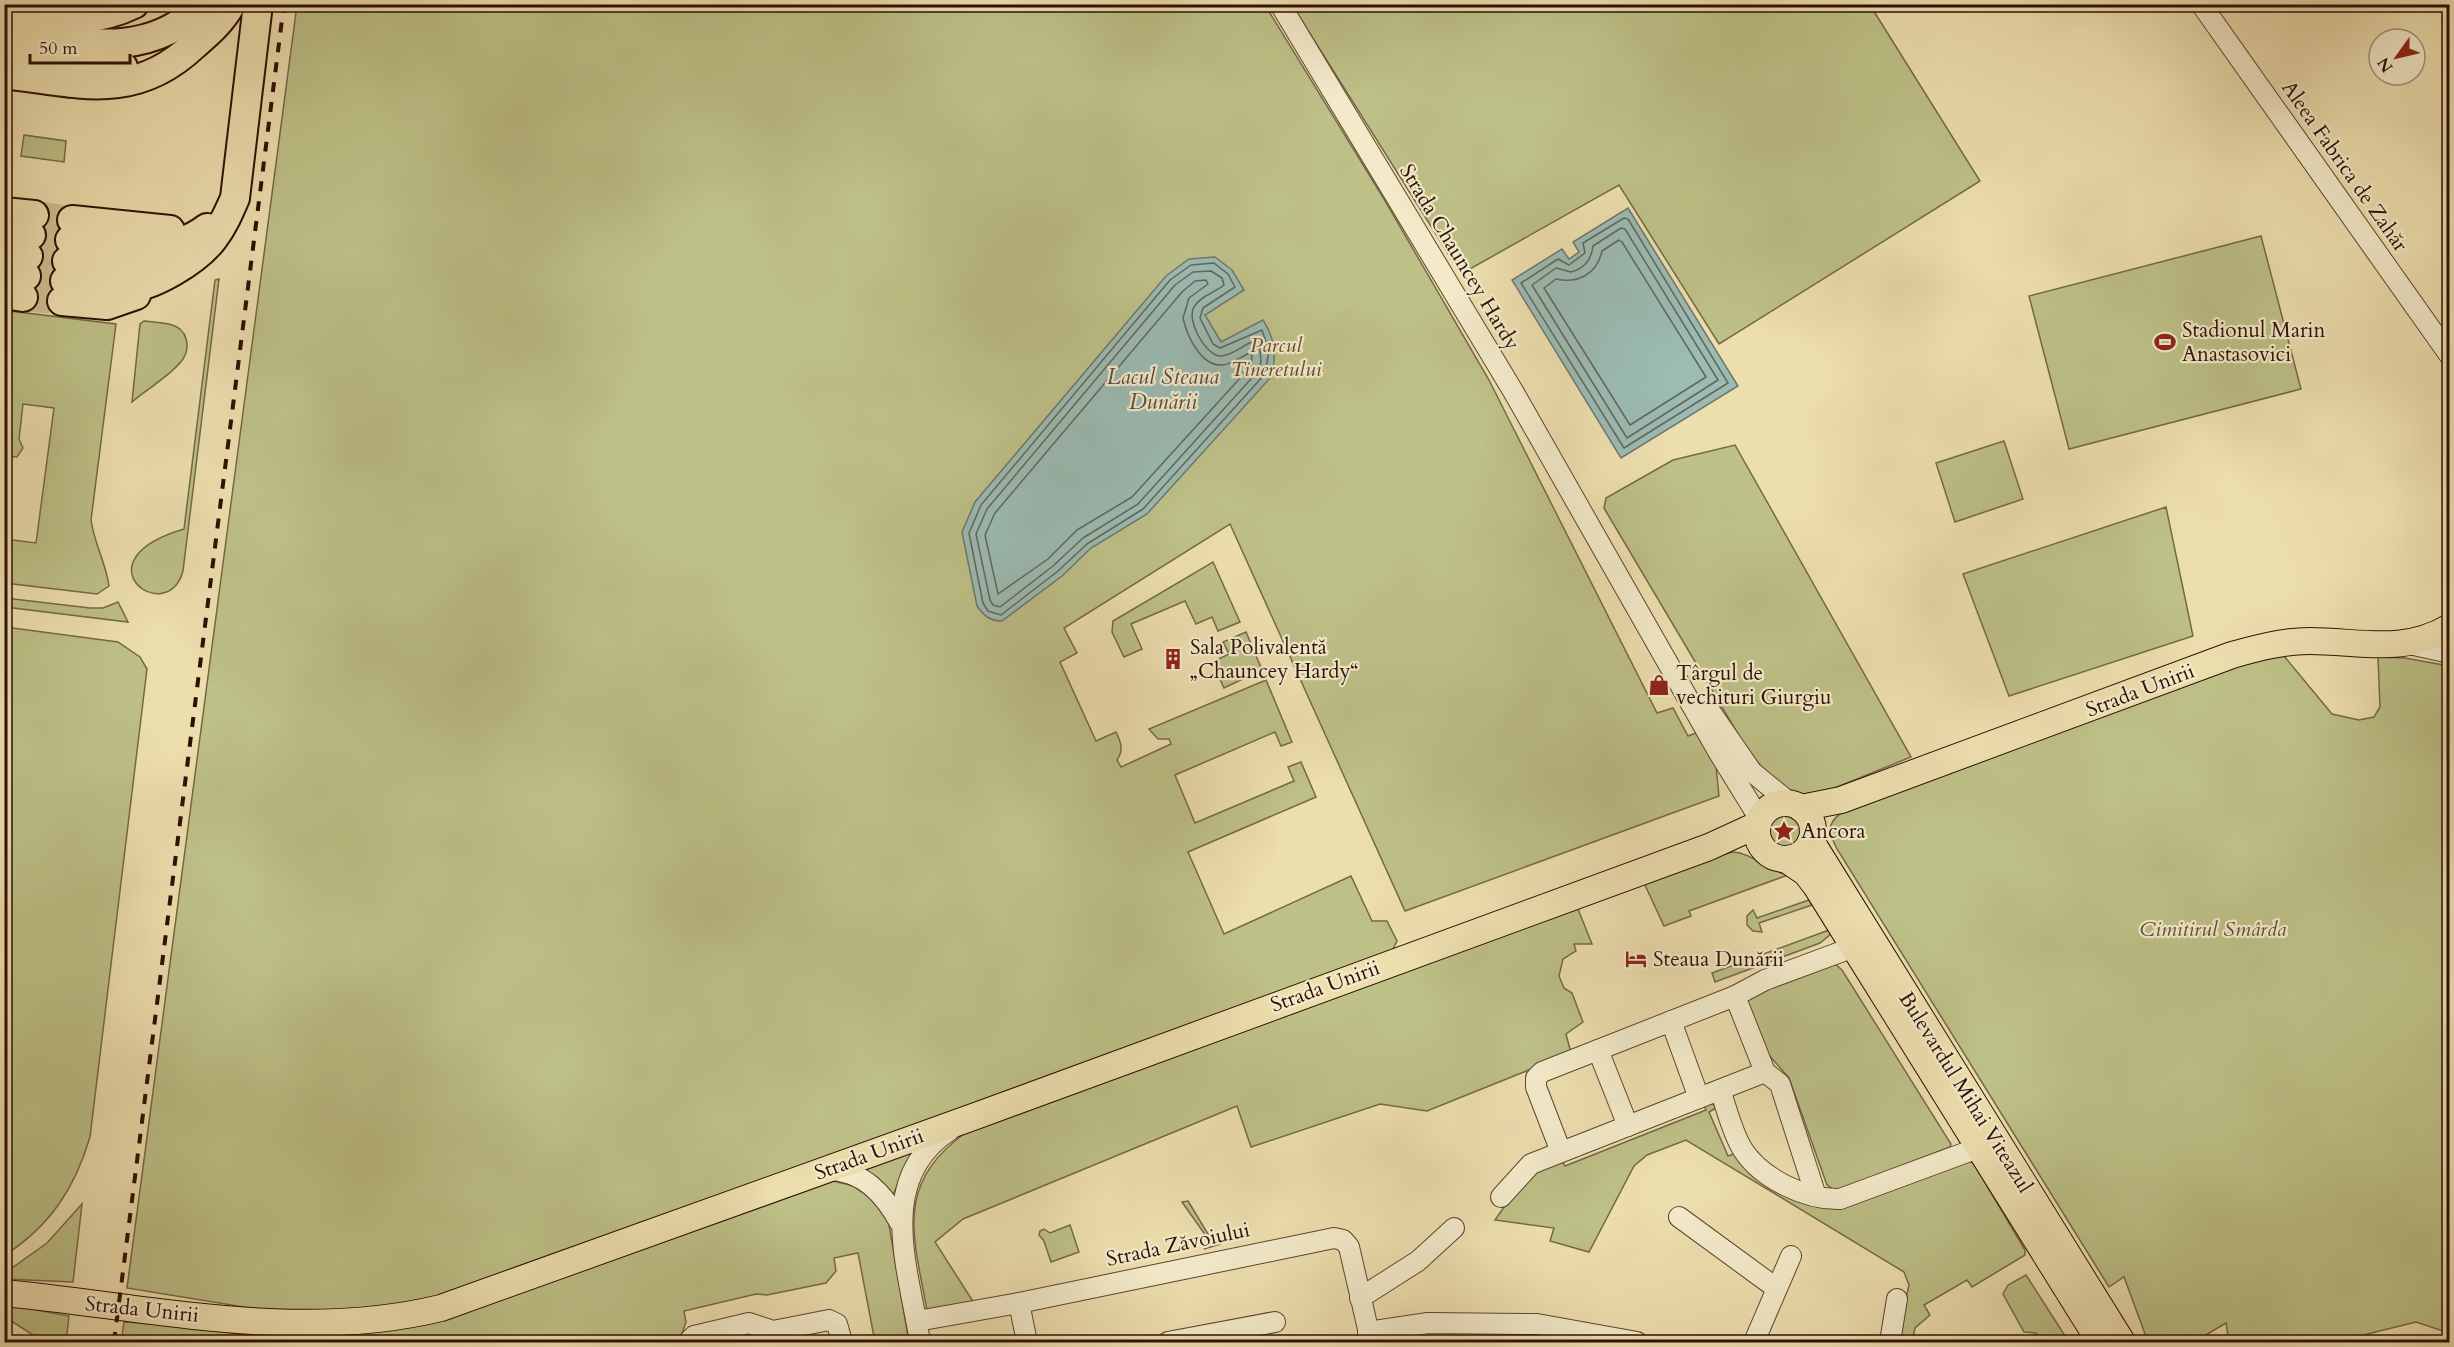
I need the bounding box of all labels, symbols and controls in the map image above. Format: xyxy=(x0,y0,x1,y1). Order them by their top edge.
scale bar xyxy=(30,27,130,65)
north arrow xyxy=(2367,27,2427,87)
text: 50 m xyxy=(39,36,78,61)
text: N xyxy=(2372,53,2398,77)
street label: Aleea Fabrica de Zahăr xyxy=(2275,75,2415,258)
street label: Strada Chauncey Hardy xyxy=(1392,159,1527,356)
place label: Stadionul Marin Anastasovici xyxy=(2182,316,2326,369)
sports icon: Stadionul Marin Anastasovici xyxy=(2153,330,2177,354)
park label: Parcul Tineretului xyxy=(1230,331,1322,384)
water label: Lacul Steaua Dunării xyxy=(1107,362,1219,417)
place label: Sala Polivalentă „Chauncey Hardy“ xyxy=(1190,633,1359,686)
building icon: Sala Polivalentă „Chauncey Hardy“ xyxy=(1161,647,1185,671)
street label: Strada Unirii xyxy=(2082,656,2199,724)
place label: Târgul de vechituri Giurgiu xyxy=(1676,659,1831,712)
shop icon: Târgul de vechituri Giurgiu xyxy=(1647,673,1671,697)
place label: Ancora xyxy=(1801,817,1866,846)
place icon: Ancora xyxy=(1772,819,1796,843)
park label: Cimitirul Smârda xyxy=(2139,915,2287,944)
place label: Steaua Dunării xyxy=(1653,945,1784,974)
hotel icon: Steaua Dunării xyxy=(1624,947,1648,971)
street label: Strada Unirii xyxy=(1267,953,1384,1020)
street label: Bulevardul Mihai Viteazul xyxy=(1892,986,2039,1198)
street label: Strada Unirii xyxy=(811,1121,928,1188)
street label: Strada Zăvoiului xyxy=(1104,1215,1253,1274)
street label: Strada Unirii xyxy=(84,1289,200,1330)

